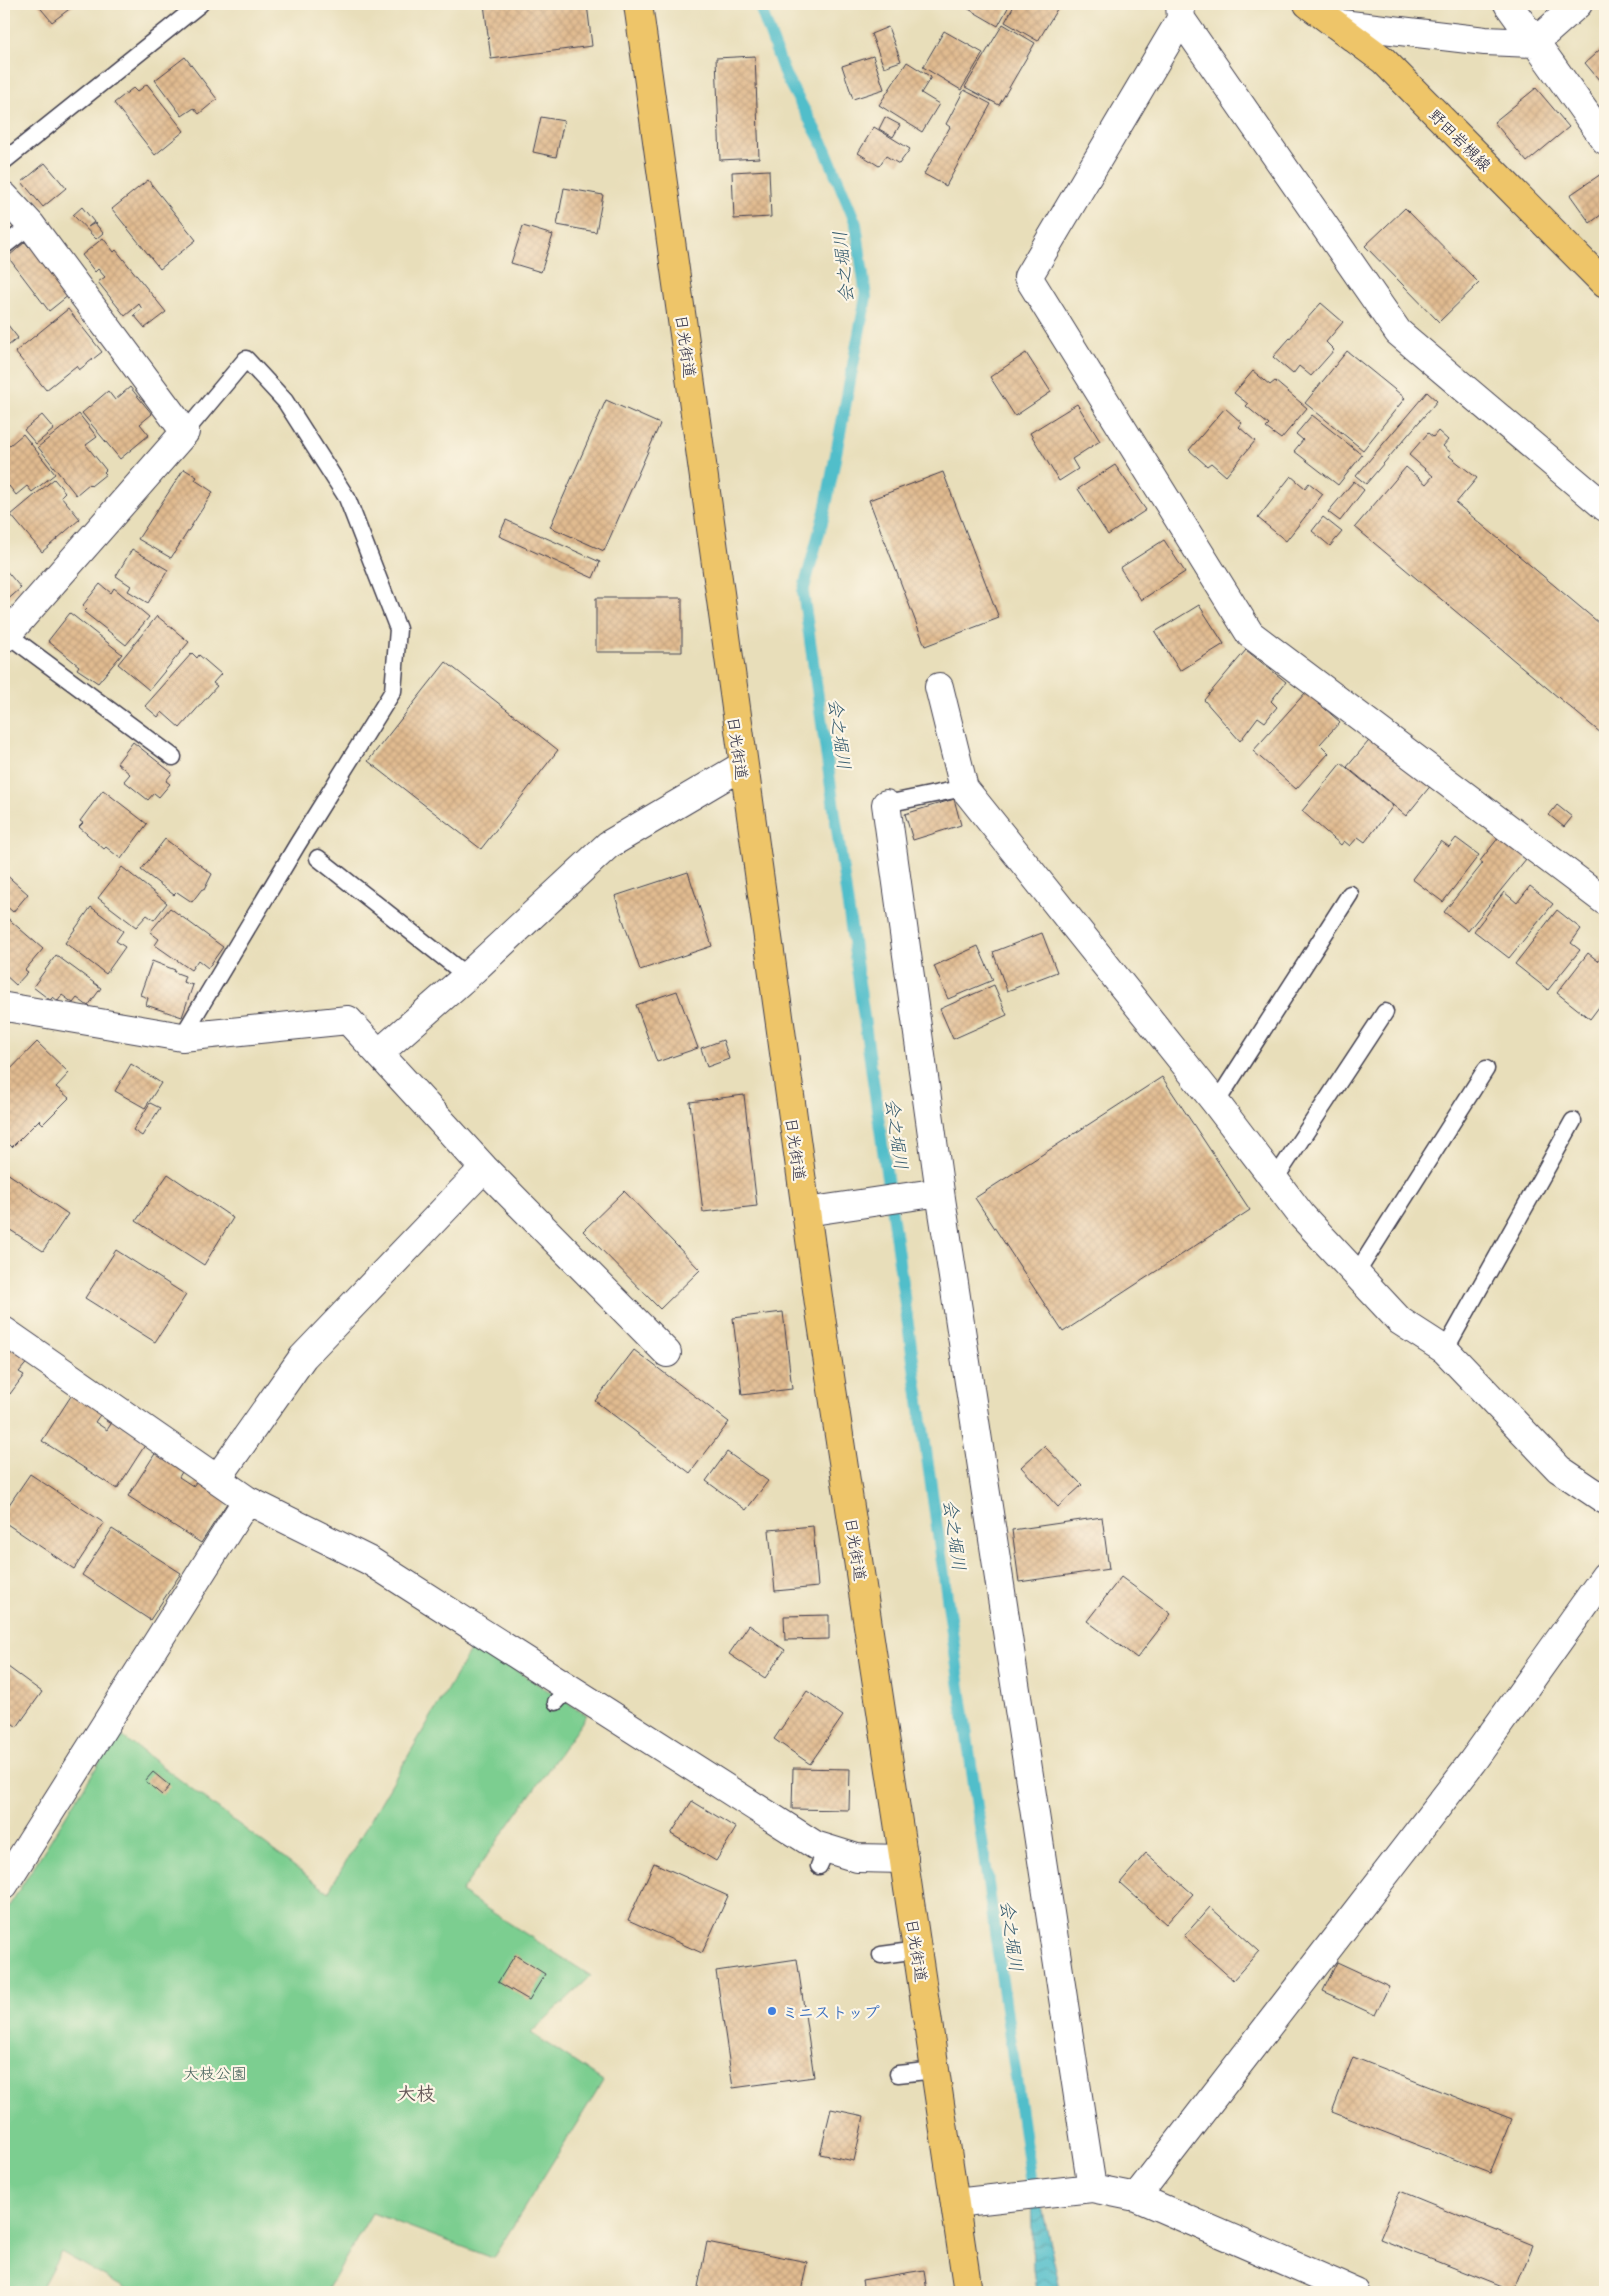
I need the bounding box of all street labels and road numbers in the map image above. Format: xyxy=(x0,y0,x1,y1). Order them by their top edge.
street label: 野田岩槻線 xyxy=(1424,102,1498,176)
street label: 日光街道 xyxy=(671,313,703,379)
street label: 日光街道 xyxy=(723,715,755,781)
street label: 日光街道 xyxy=(781,1116,813,1182)
street label: 日光街道 xyxy=(840,1516,874,1582)
street label: 日光街道 xyxy=(901,1917,935,1983)

